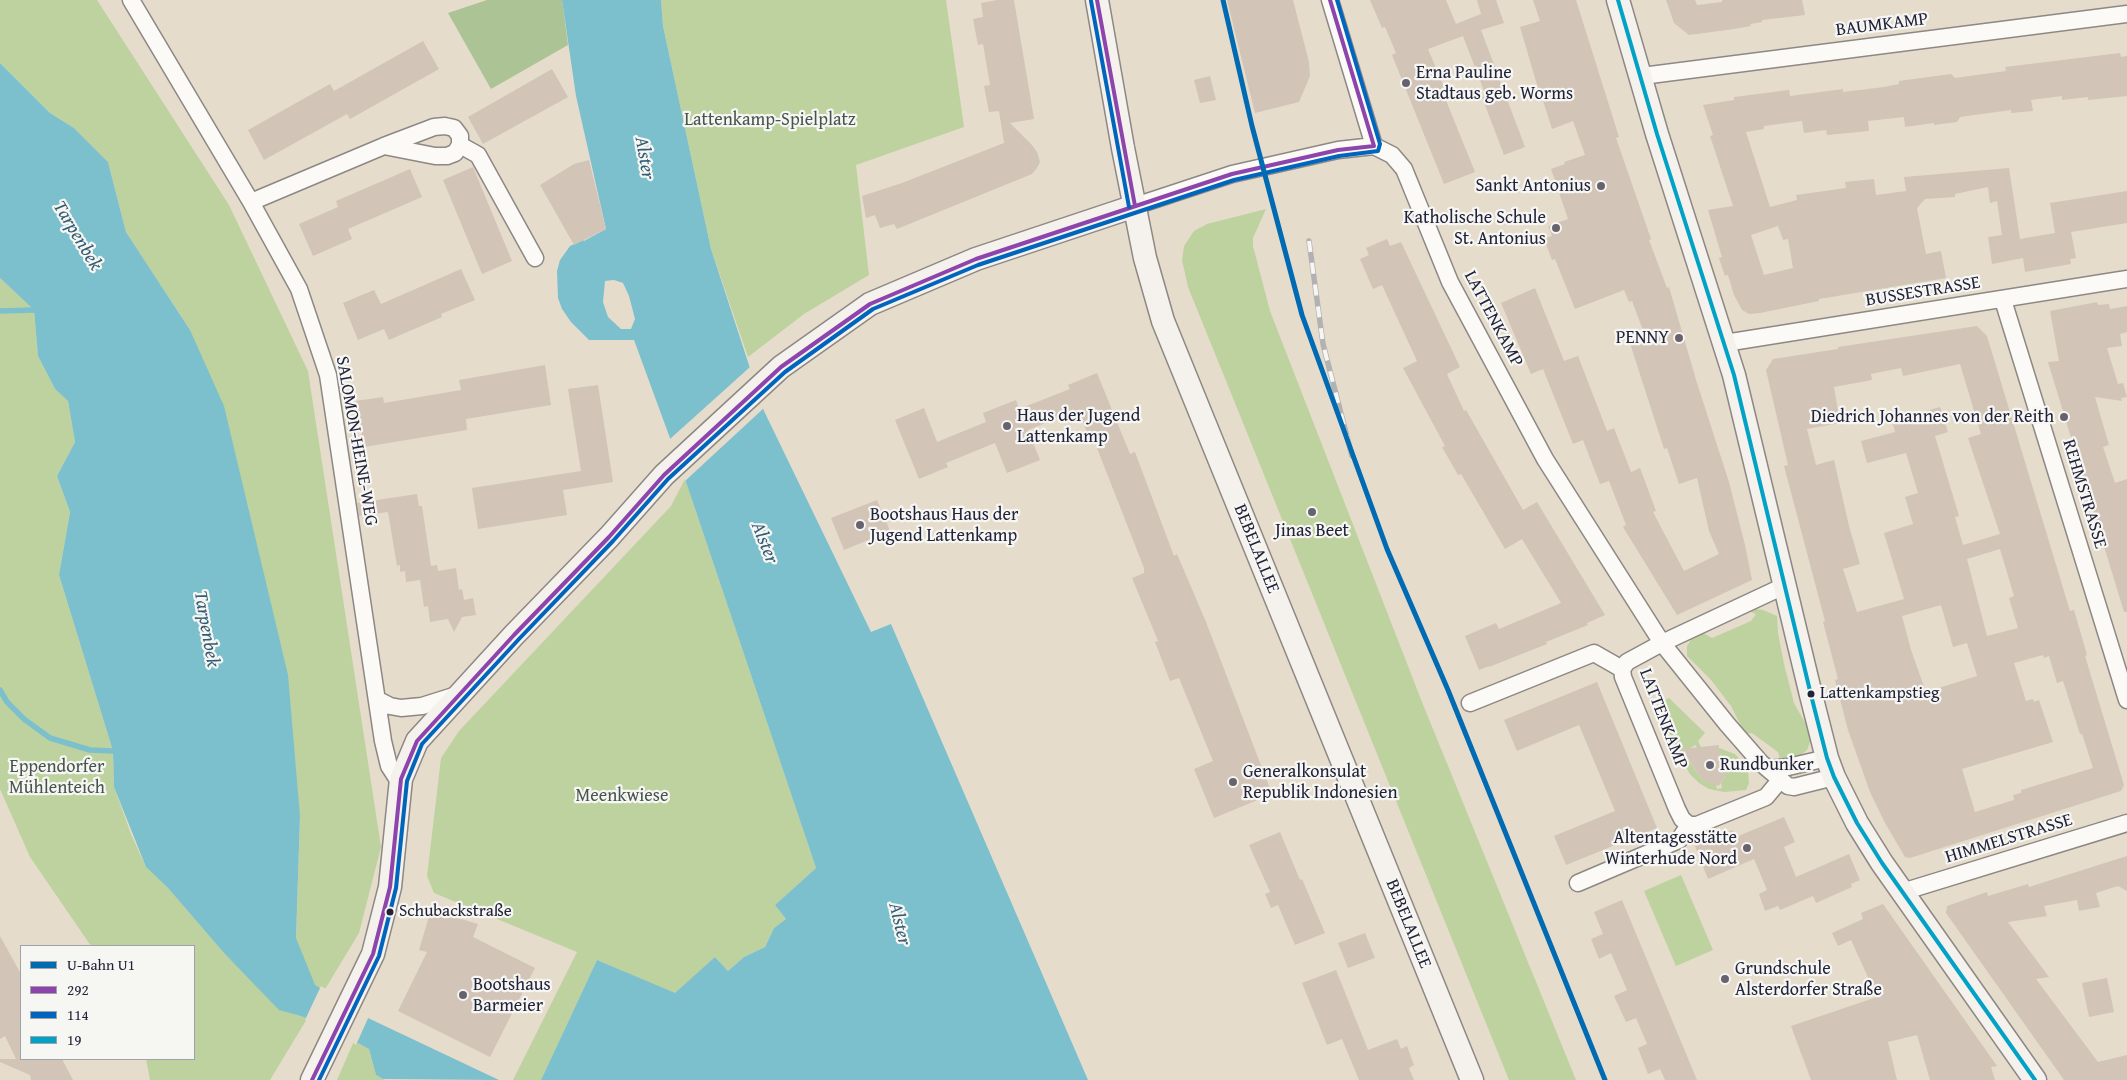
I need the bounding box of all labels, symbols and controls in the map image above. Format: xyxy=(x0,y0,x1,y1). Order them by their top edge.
street label: BAUMKAMP xyxy=(1835,9,1929,41)
place label: Erna Pauline Stadtaus geb. Worms xyxy=(1416,62,1573,104)
marker: Erna Pauline Stadtaus geb. Worms xyxy=(1400,77,1412,89)
park label: Lattenkamp-Spielplatz xyxy=(684,109,856,131)
water label: Alster xyxy=(629,135,659,181)
place label: Sankt Antonius xyxy=(1476,175,1591,197)
marker: Sankt Antonius xyxy=(1595,180,1607,192)
water label: Tarpenbek xyxy=(47,197,107,275)
place label: Katholische Schule St. Antonius xyxy=(1404,207,1546,250)
marker: Katholische Schule St. Antonius xyxy=(1550,222,1562,234)
street label: LATTENKAMP xyxy=(1459,267,1527,371)
street label: BUSSESTRASSE xyxy=(1864,272,1982,312)
place label: PENNY xyxy=(1616,327,1669,349)
marker: PENNY xyxy=(1673,332,1685,344)
street label: SALOMON-HEINE-WEG xyxy=(330,355,382,527)
place label: Haus der Jugend Lattenkamp xyxy=(1017,405,1140,448)
place label: Diedrich Johannes von der Reith xyxy=(1811,406,2054,428)
marker: Diedrich Johannes von der Reith xyxy=(2058,411,2070,423)
marker: Haus der Jugend Lattenkamp xyxy=(1001,420,1013,432)
street label: REHMSTRASSE xyxy=(2057,437,2111,551)
street label: BEBELALLEE xyxy=(1228,501,1284,597)
place label: Bootshaus Haus der Jugend Lattenkamp xyxy=(870,504,1018,546)
marker: Jinas Beet xyxy=(1306,506,1318,518)
water label: Alster xyxy=(745,519,783,567)
marker: Bootshaus Haus der Jugend Lattenkamp xyxy=(854,519,866,531)
place label: Jinas Beet xyxy=(1275,520,1349,542)
water label: Tarpenbek xyxy=(188,589,224,669)
street label: LATTENKAMP xyxy=(1634,666,1692,772)
place label: Lattenkampstieg xyxy=(1820,684,1940,704)
marker: Lattenkampstieg xyxy=(1806,689,1816,699)
place label: Rundbunker xyxy=(1720,754,1814,776)
park label: Eppendorfer Mühlenteich xyxy=(9,756,105,799)
marker: Rundbunker xyxy=(1704,759,1716,771)
place label: Generalkonsulat Republik Indonesien xyxy=(1243,761,1398,804)
marker: Generalkonsulat Republik Indonesien xyxy=(1227,776,1239,788)
park label: Meenkwiese xyxy=(576,785,668,807)
street label: HIMMELSTRASSE xyxy=(1943,809,2075,869)
place label: Altentagesstätte Winterhude Nord xyxy=(1605,827,1737,870)
marker: Altentagesstätte Winterhude Nord xyxy=(1741,842,1753,854)
street label: BEBELALLEE xyxy=(1380,876,1436,972)
water label: Alster xyxy=(883,900,915,948)
place label: Schubackstraße xyxy=(399,902,512,922)
marker: Schubackstraße xyxy=(385,907,395,917)
legend xyxy=(20,945,195,1060)
text: U-Bahn U1 xyxy=(67,954,135,975)
place label: Grundschule Alsterdorfer Straße xyxy=(1735,958,1882,1001)
marker: Grundschule Alsterdorfer Straße xyxy=(1719,973,1731,985)
place label: Bootshaus Barmeier xyxy=(473,974,551,1016)
text: 292 xyxy=(67,979,89,1000)
marker: Bootshaus Barmeier xyxy=(457,989,469,1001)
text: 114 xyxy=(67,1004,89,1025)
text: 19 xyxy=(67,1029,81,1050)

